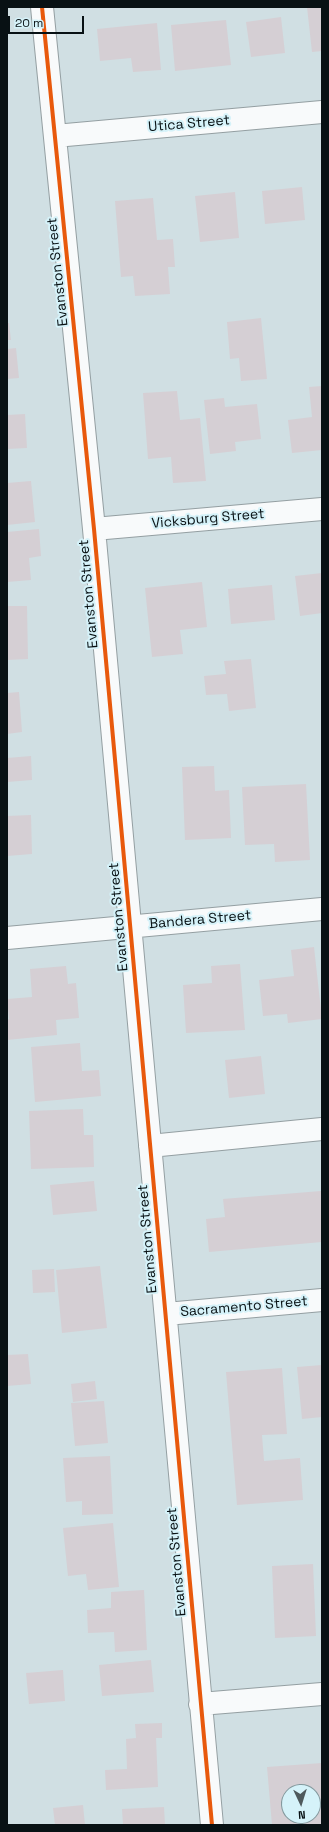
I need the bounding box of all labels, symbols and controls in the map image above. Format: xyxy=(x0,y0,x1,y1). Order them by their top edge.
scale bar xyxy=(10,8,86,34)
text: 20 m xyxy=(15,15,43,31)
street label: Utica Street xyxy=(147,112,231,136)
street label: Evanston Street xyxy=(44,217,72,327)
street label: Vicksburg Street xyxy=(151,506,265,532)
street label: Evanston Street xyxy=(76,539,102,649)
street label: Evanston Street xyxy=(106,862,132,972)
street label: Bandera Street xyxy=(148,907,252,933)
street label: Evanston Street xyxy=(135,1184,161,1294)
street label: Sacramento Street xyxy=(180,1293,308,1321)
street label: Evanston Street xyxy=(164,1507,190,1617)
north arrow xyxy=(281,1784,321,1824)
text: N xyxy=(298,1808,306,1822)

